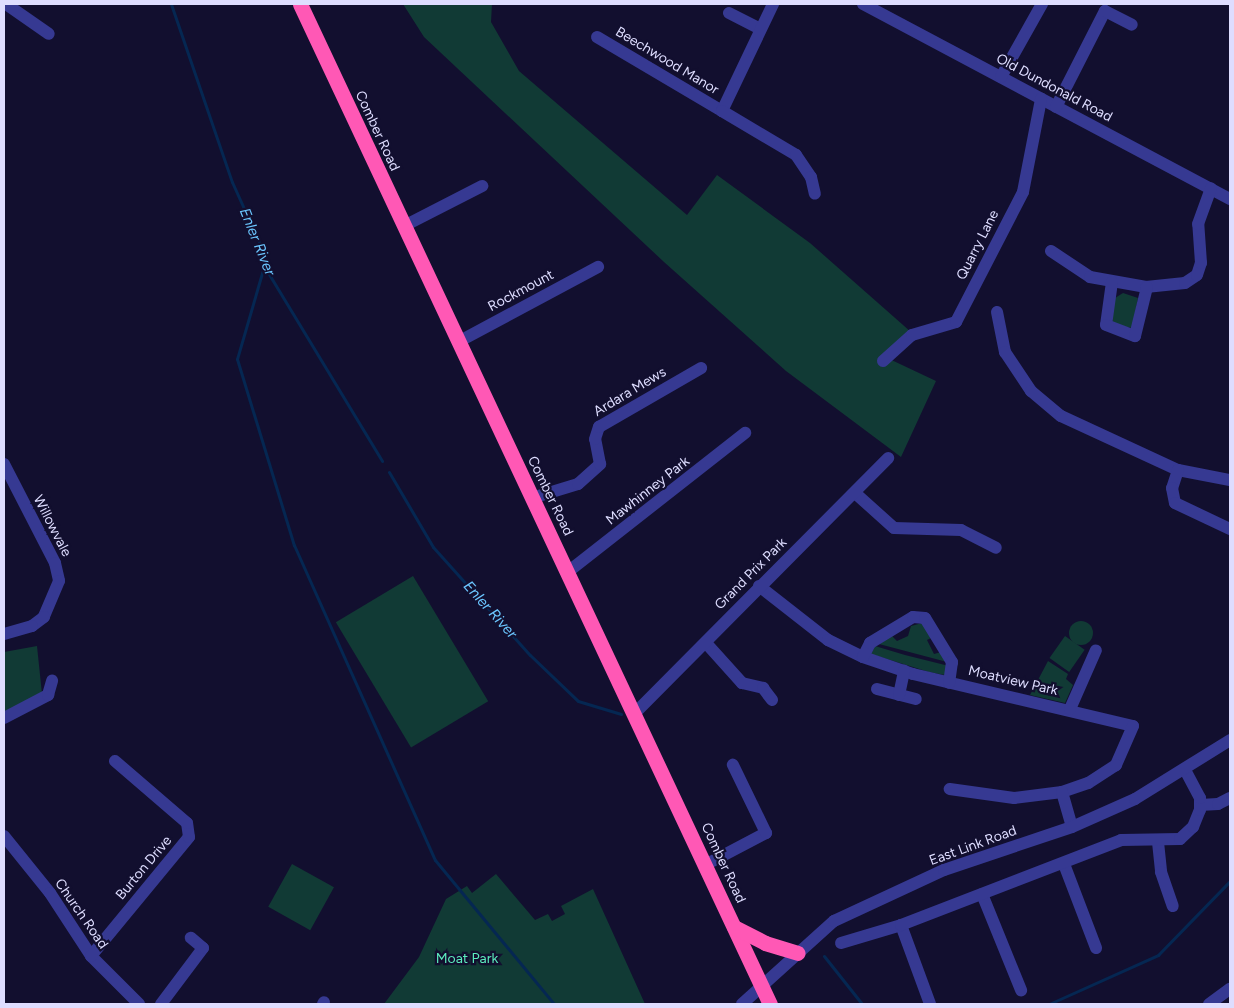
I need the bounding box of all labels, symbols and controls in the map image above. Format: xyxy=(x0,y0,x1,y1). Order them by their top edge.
street label: Beechwood Manor xyxy=(612,24,722,98)
street label: Old Dundonald Road xyxy=(993,50,1115,126)
street label: Comber Road xyxy=(351,88,403,174)
water label: Enler River xyxy=(235,206,279,278)
street label: Quarry Lane xyxy=(953,207,1003,283)
street label: Rockmount xyxy=(485,267,557,315)
street label: Ardara Mews xyxy=(591,364,669,420)
street label: Comber Road xyxy=(524,453,576,539)
street label: Mawhinney Park xyxy=(603,453,693,529)
street label: Willowvale xyxy=(29,492,75,560)
street label: Grand Prix Park xyxy=(712,535,790,613)
water label: Enler River xyxy=(459,577,521,643)
street label: Moatview Park xyxy=(967,663,1059,699)
street label: Comber Road xyxy=(697,820,749,906)
street label: East Link Road xyxy=(927,822,1019,870)
street label: Burton Drive xyxy=(112,833,176,903)
street label: Church Road xyxy=(51,876,111,952)
park label: Moat Park xyxy=(436,951,498,967)

